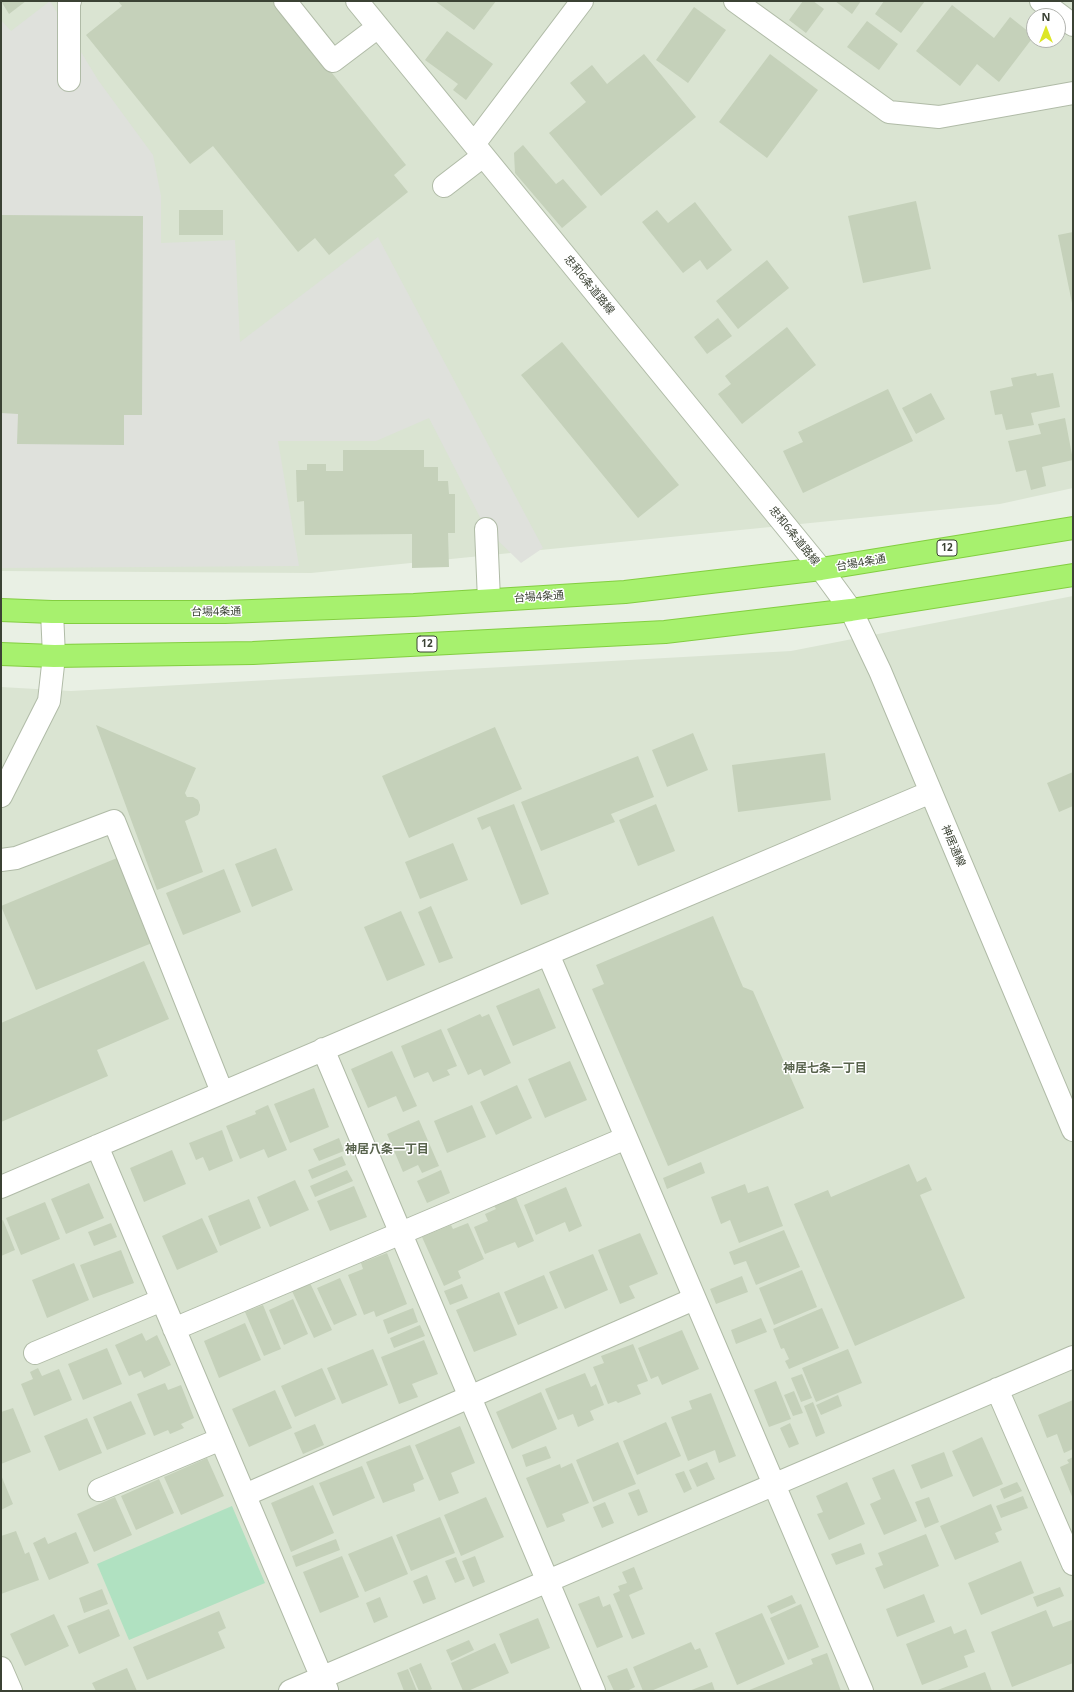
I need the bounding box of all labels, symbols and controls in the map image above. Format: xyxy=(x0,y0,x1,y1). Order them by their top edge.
north arrow xyxy=(1026,8,1066,48)
text: N xyxy=(1042,9,1050,24)
street label: 忠和6条道路線 xyxy=(561,253,617,317)
street label: 忠和6条道路線 xyxy=(766,504,822,568)
road number: 12 xyxy=(937,540,957,556)
street label: 台場4条通 xyxy=(835,552,887,574)
street label: 台場4条通 xyxy=(513,589,565,605)
street label: 台場4条通 xyxy=(191,605,241,619)
road number: 12 xyxy=(417,636,437,652)
street label: 神居通線 xyxy=(938,823,968,869)
district label: 神居七条一丁目 xyxy=(783,1062,867,1076)
district label: 神居八条一丁目 xyxy=(345,1143,429,1157)

